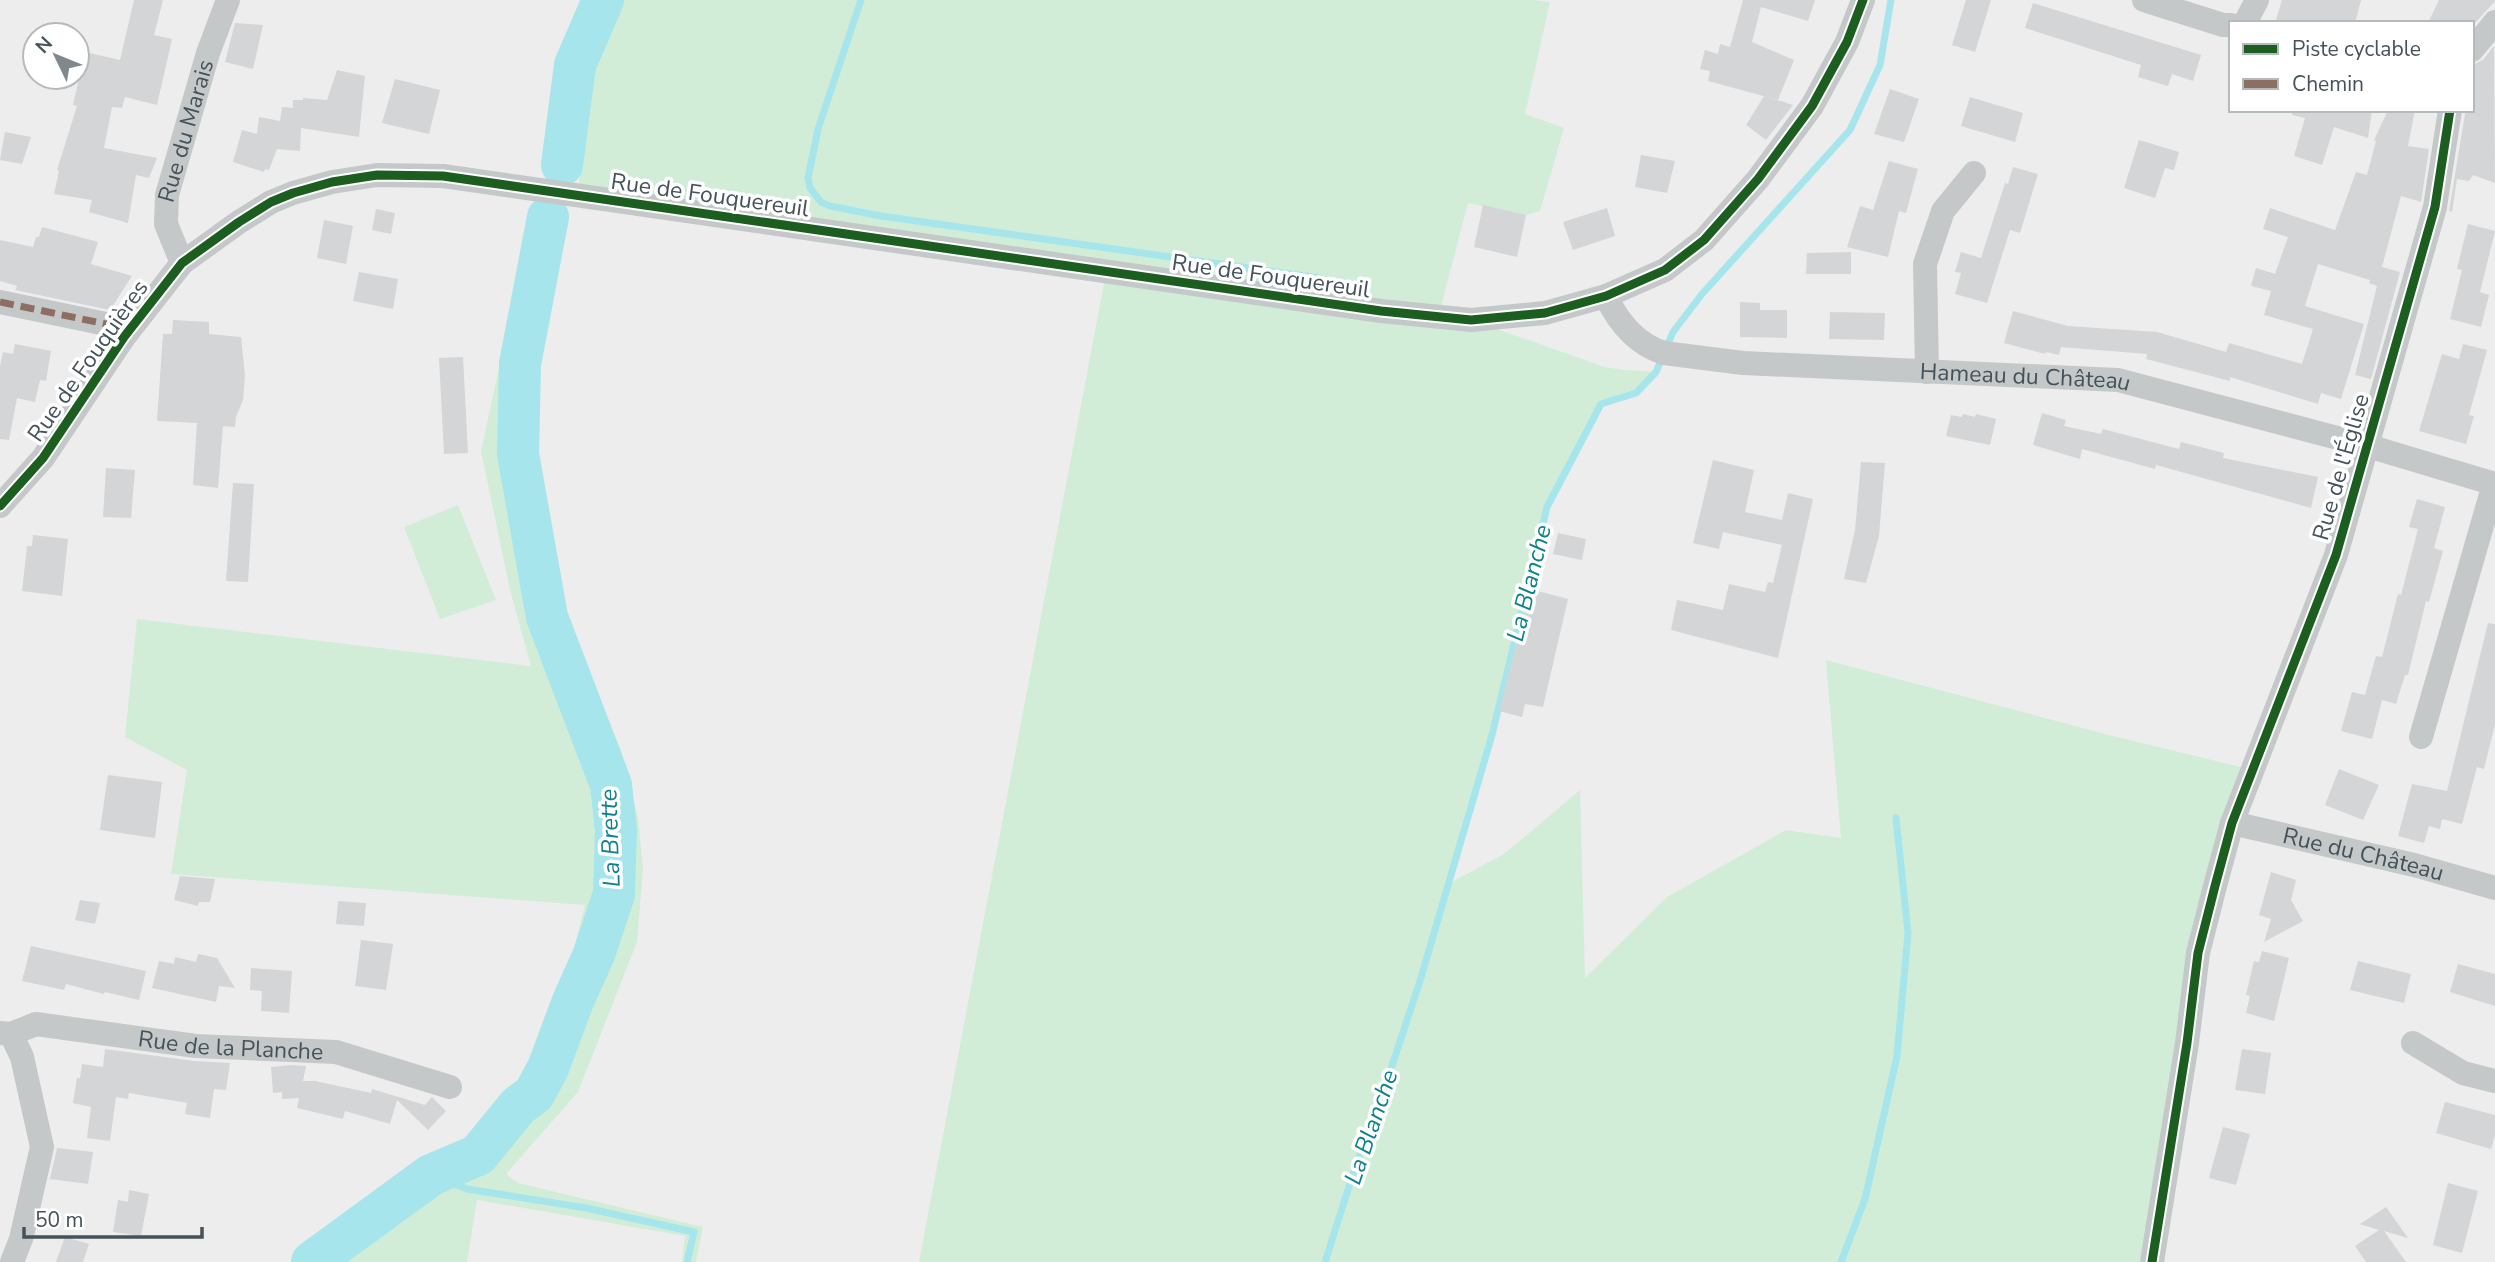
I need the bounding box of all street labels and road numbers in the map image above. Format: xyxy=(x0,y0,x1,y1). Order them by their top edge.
street label: Rue du Marais xyxy=(150,56,221,206)
street label: Rue de Fouquereuil xyxy=(609,166,811,224)
street label: Rue de Fouquereuil xyxy=(1170,247,1372,305)
street label: Rue de Fouquières xyxy=(20,274,156,448)
street label: Hameau du Château xyxy=(1919,356,2134,398)
street label: Rue de l'Église xyxy=(2305,390,2377,544)
street label: Rue du Château xyxy=(2280,820,2448,888)
street label: Rue de la Planche xyxy=(136,1023,324,1067)

